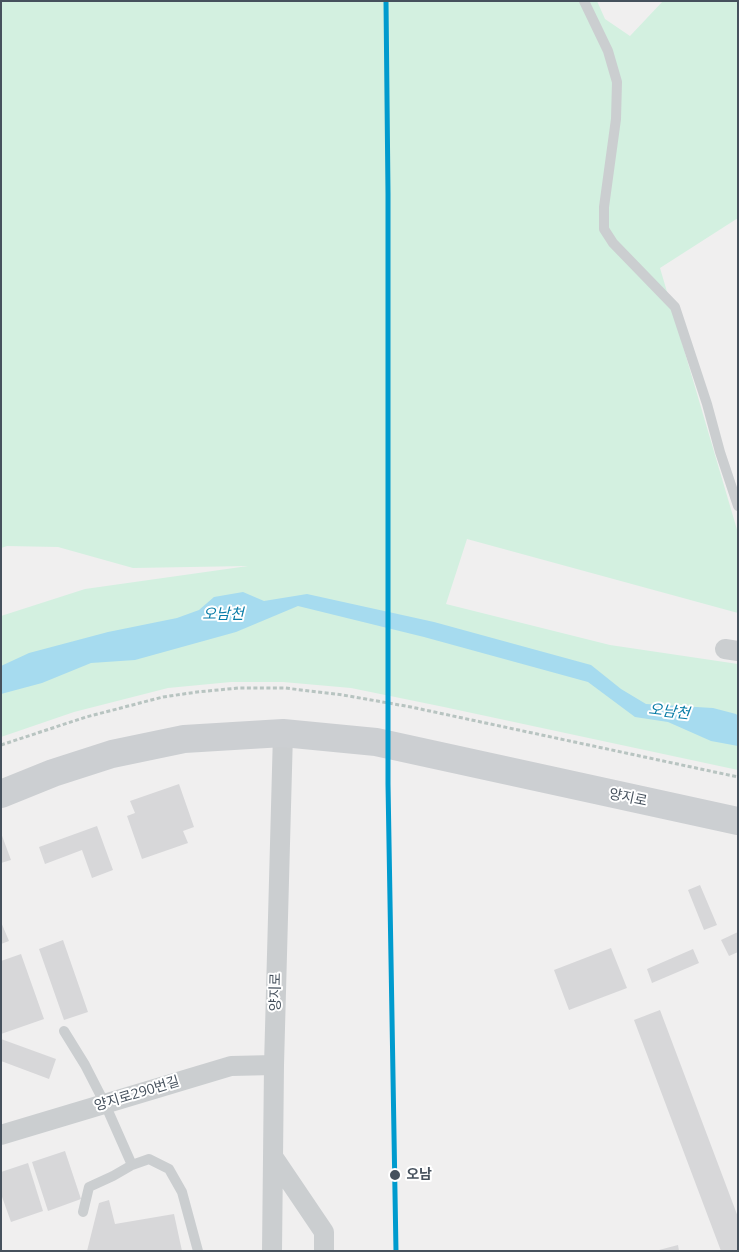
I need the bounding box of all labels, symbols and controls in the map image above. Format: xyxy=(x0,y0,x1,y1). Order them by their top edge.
water label: 오남천 xyxy=(202,606,244,624)
water label: 오남천 xyxy=(647,701,691,723)
street label: 양지로 xyxy=(607,786,649,810)
street label: 양지로 xyxy=(267,973,285,1011)
street label: 양지로290번길 xyxy=(92,1073,182,1115)
place label: 오남 xyxy=(406,1167,432,1183)
marker: 오남 xyxy=(388,1168,402,1182)

